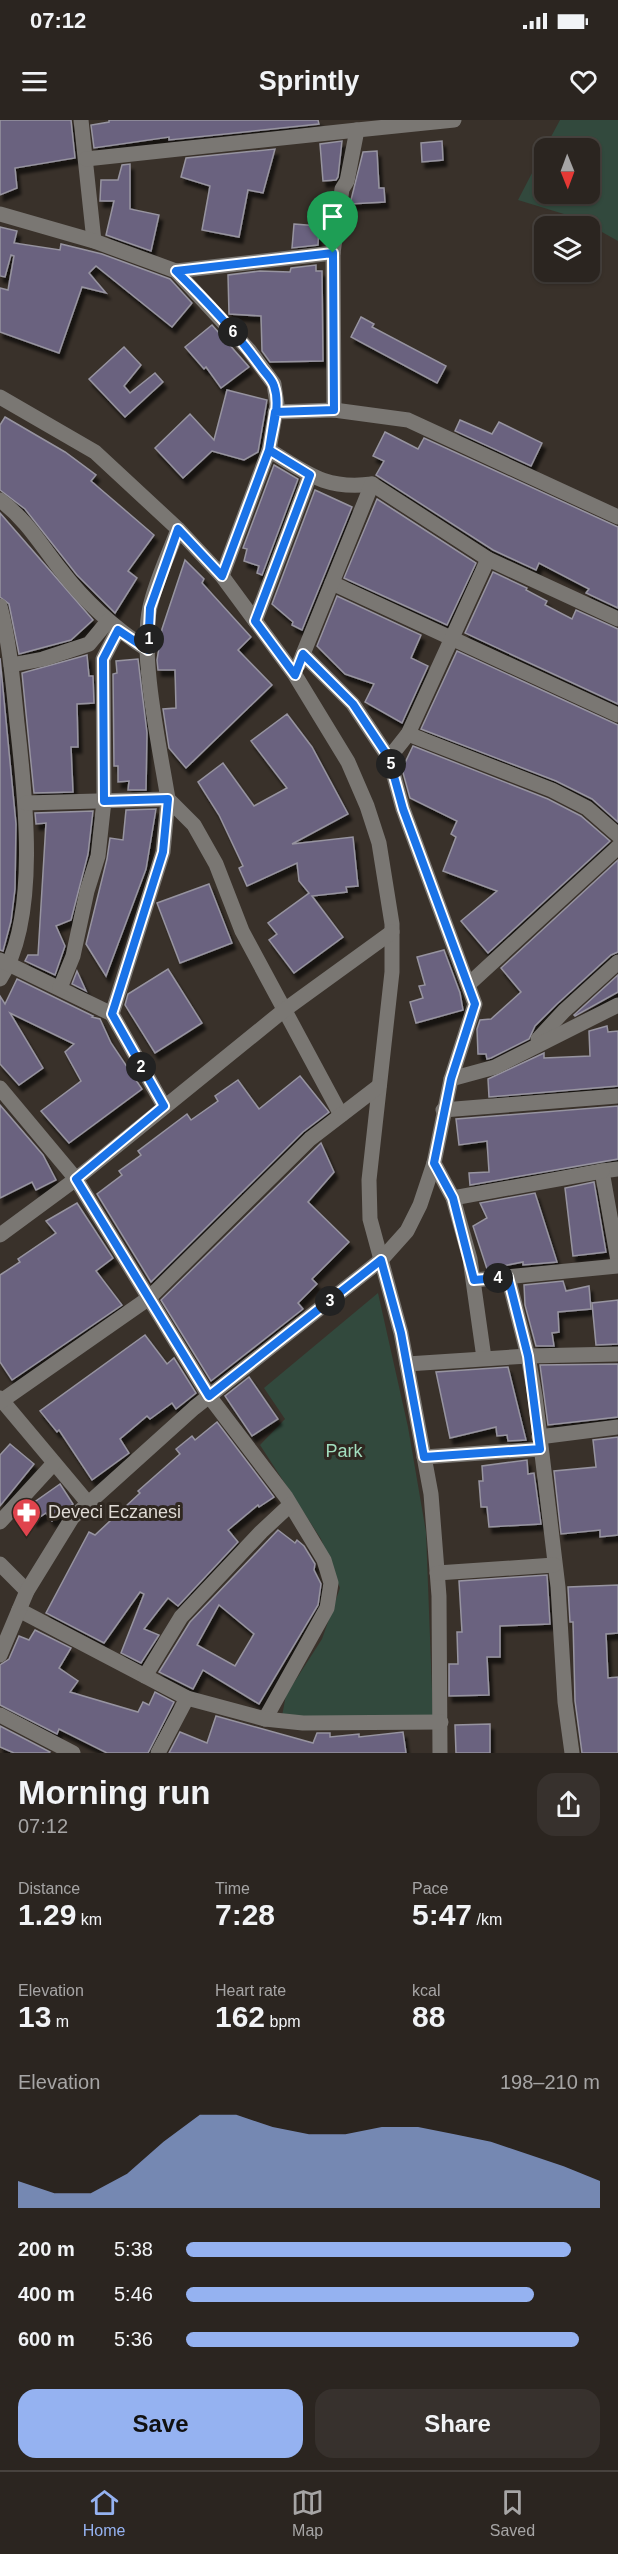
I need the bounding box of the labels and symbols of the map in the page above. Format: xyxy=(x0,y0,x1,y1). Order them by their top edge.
north arrow xyxy=(534,138,600,204)
pin xyxy=(307,191,358,253)
pin: 6 xyxy=(218,317,248,347)
pin: 1 xyxy=(134,624,164,654)
pin: 5 xyxy=(376,749,406,779)
pin: 2 xyxy=(126,1052,156,1082)
pin: 4 xyxy=(483,1263,513,1293)
pin: 3 xyxy=(315,1286,345,1316)
park label: Park xyxy=(325,1441,364,1461)
pharmacy icon: Deveci Eczanesi xyxy=(11,1496,43,1538)
place label: Deveci Eczanesi xyxy=(48,1502,181,1522)

